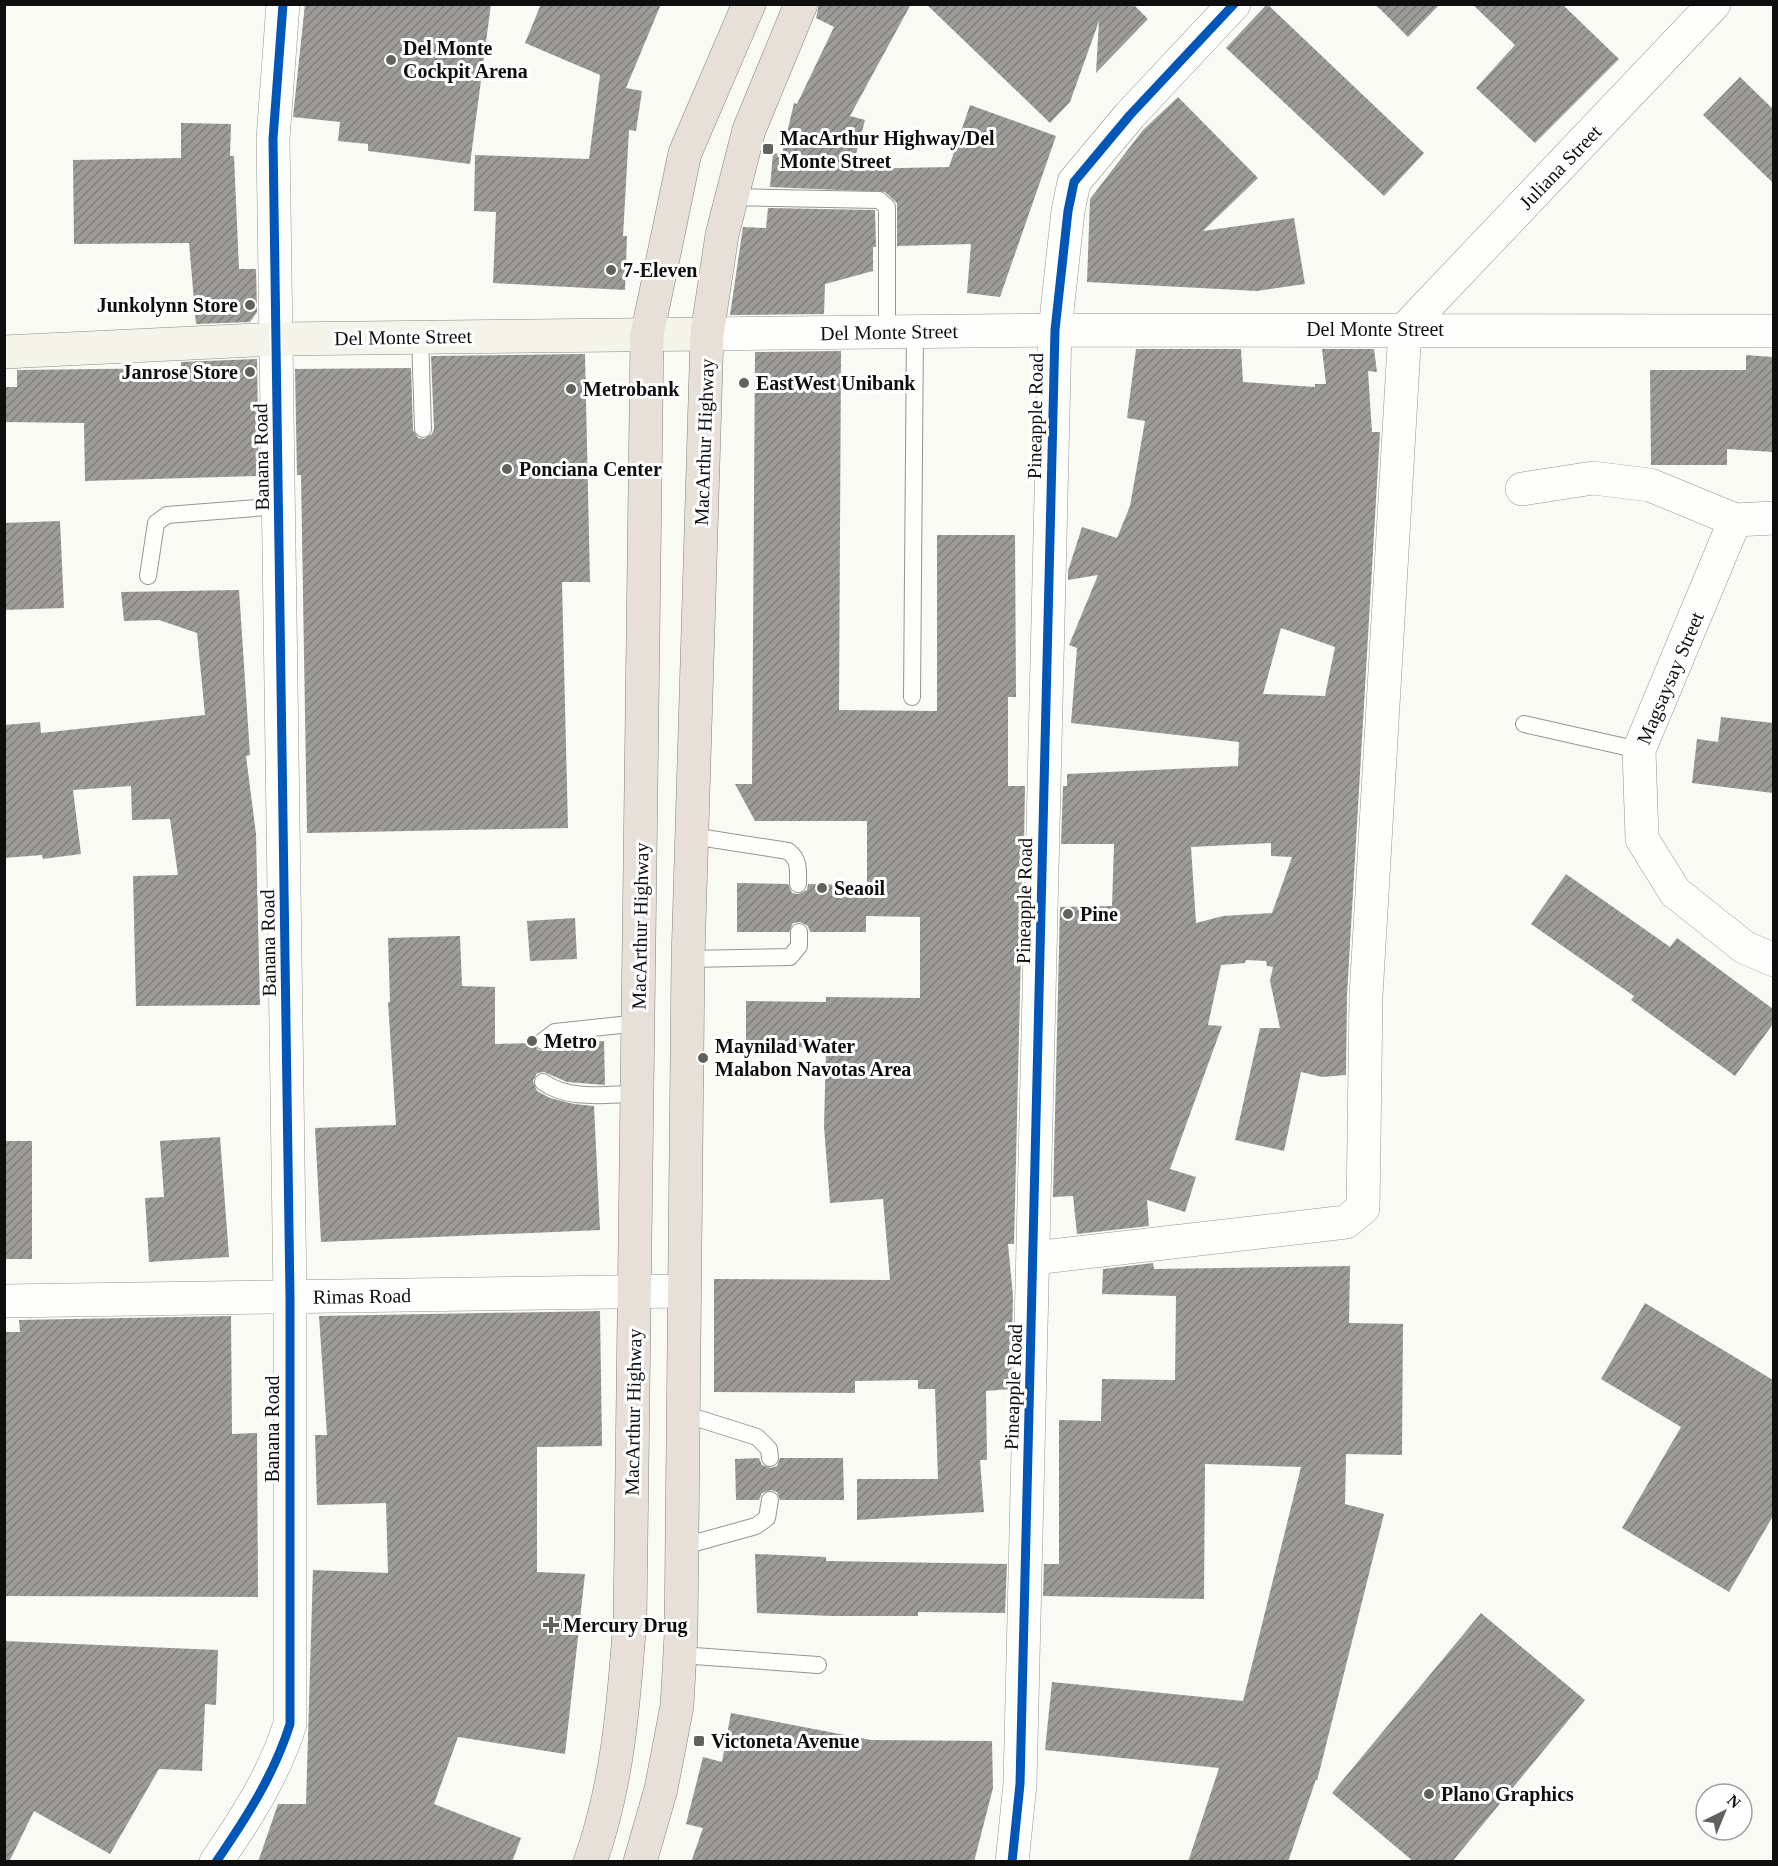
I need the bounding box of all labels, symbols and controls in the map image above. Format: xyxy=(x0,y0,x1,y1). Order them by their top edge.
place label: Del Monte Cockpit Arena xyxy=(403,37,528,83)
marker: Del Monte Cockpit Arena xyxy=(384,53,398,67)
street label: Juliana Street xyxy=(1514,120,1606,214)
place label: MacArthur Highway/Del Monte Street xyxy=(780,127,995,172)
marker: MacArthur Highway/Del Monte Street xyxy=(761,142,775,156)
place label: 7-Eleven xyxy=(623,259,697,281)
marker: 7-Eleven xyxy=(604,263,618,277)
place label: Junkolynn Store xyxy=(97,294,238,317)
marker: Junkolynn Store xyxy=(243,298,257,312)
street label: Del Monte Street xyxy=(1306,318,1444,340)
street label: Del Monte Street xyxy=(820,320,958,344)
street label: Del Monte Street xyxy=(334,325,472,349)
street label: Pineapple Road xyxy=(1023,353,1048,479)
street label: MacArthur Highway xyxy=(690,358,719,526)
place label: Janrose Store xyxy=(122,361,238,383)
marker: Janrose Store xyxy=(243,365,257,379)
place label: EastWest Unibank xyxy=(756,372,916,394)
marker: EastWest Unibank xyxy=(737,376,751,390)
place label: Metrobank xyxy=(583,378,680,400)
marker: Metrobank xyxy=(564,382,578,396)
street label: Banana Road xyxy=(249,403,273,511)
place label: Ponciana Center xyxy=(519,458,662,480)
marker: Ponciana Center xyxy=(500,462,514,476)
street label: Magsaysay Street xyxy=(1632,608,1709,748)
street label: Pineapple Road xyxy=(1012,838,1037,964)
street label: MacArthur Highway xyxy=(628,842,653,1010)
place label: Seaoil xyxy=(834,877,886,899)
marker: Seaoil xyxy=(815,881,829,895)
street label: Banana Road xyxy=(256,889,280,997)
place label: Pine xyxy=(1080,903,1118,925)
marker: Pine xyxy=(1061,907,1075,921)
place label: Metro xyxy=(544,1030,597,1052)
marker: Metro xyxy=(525,1034,539,1048)
place label: Maynilad Water Malabon Navotas Area xyxy=(715,1035,911,1080)
marker: Maynilad Water Malabon Navotas Area xyxy=(696,1051,710,1065)
street label: Rimas Road xyxy=(313,1284,411,1308)
street label: Pineapple Road xyxy=(1000,1324,1027,1450)
street label: MacArthur Highway xyxy=(621,1328,646,1496)
street label: Banana Road xyxy=(261,1375,283,1483)
place label: Mercury Drug xyxy=(563,1614,688,1637)
marker: Mercury Drug xyxy=(544,1618,558,1632)
place label: Victoneta Avenue xyxy=(711,1730,859,1752)
marker: Victoneta Avenue xyxy=(692,1734,706,1748)
north arrow xyxy=(1694,1782,1754,1842)
place label: Plano Graphics xyxy=(1441,1783,1574,1806)
marker: Plano Graphics xyxy=(1422,1787,1436,1801)
text: N xyxy=(1724,1791,1744,1812)

